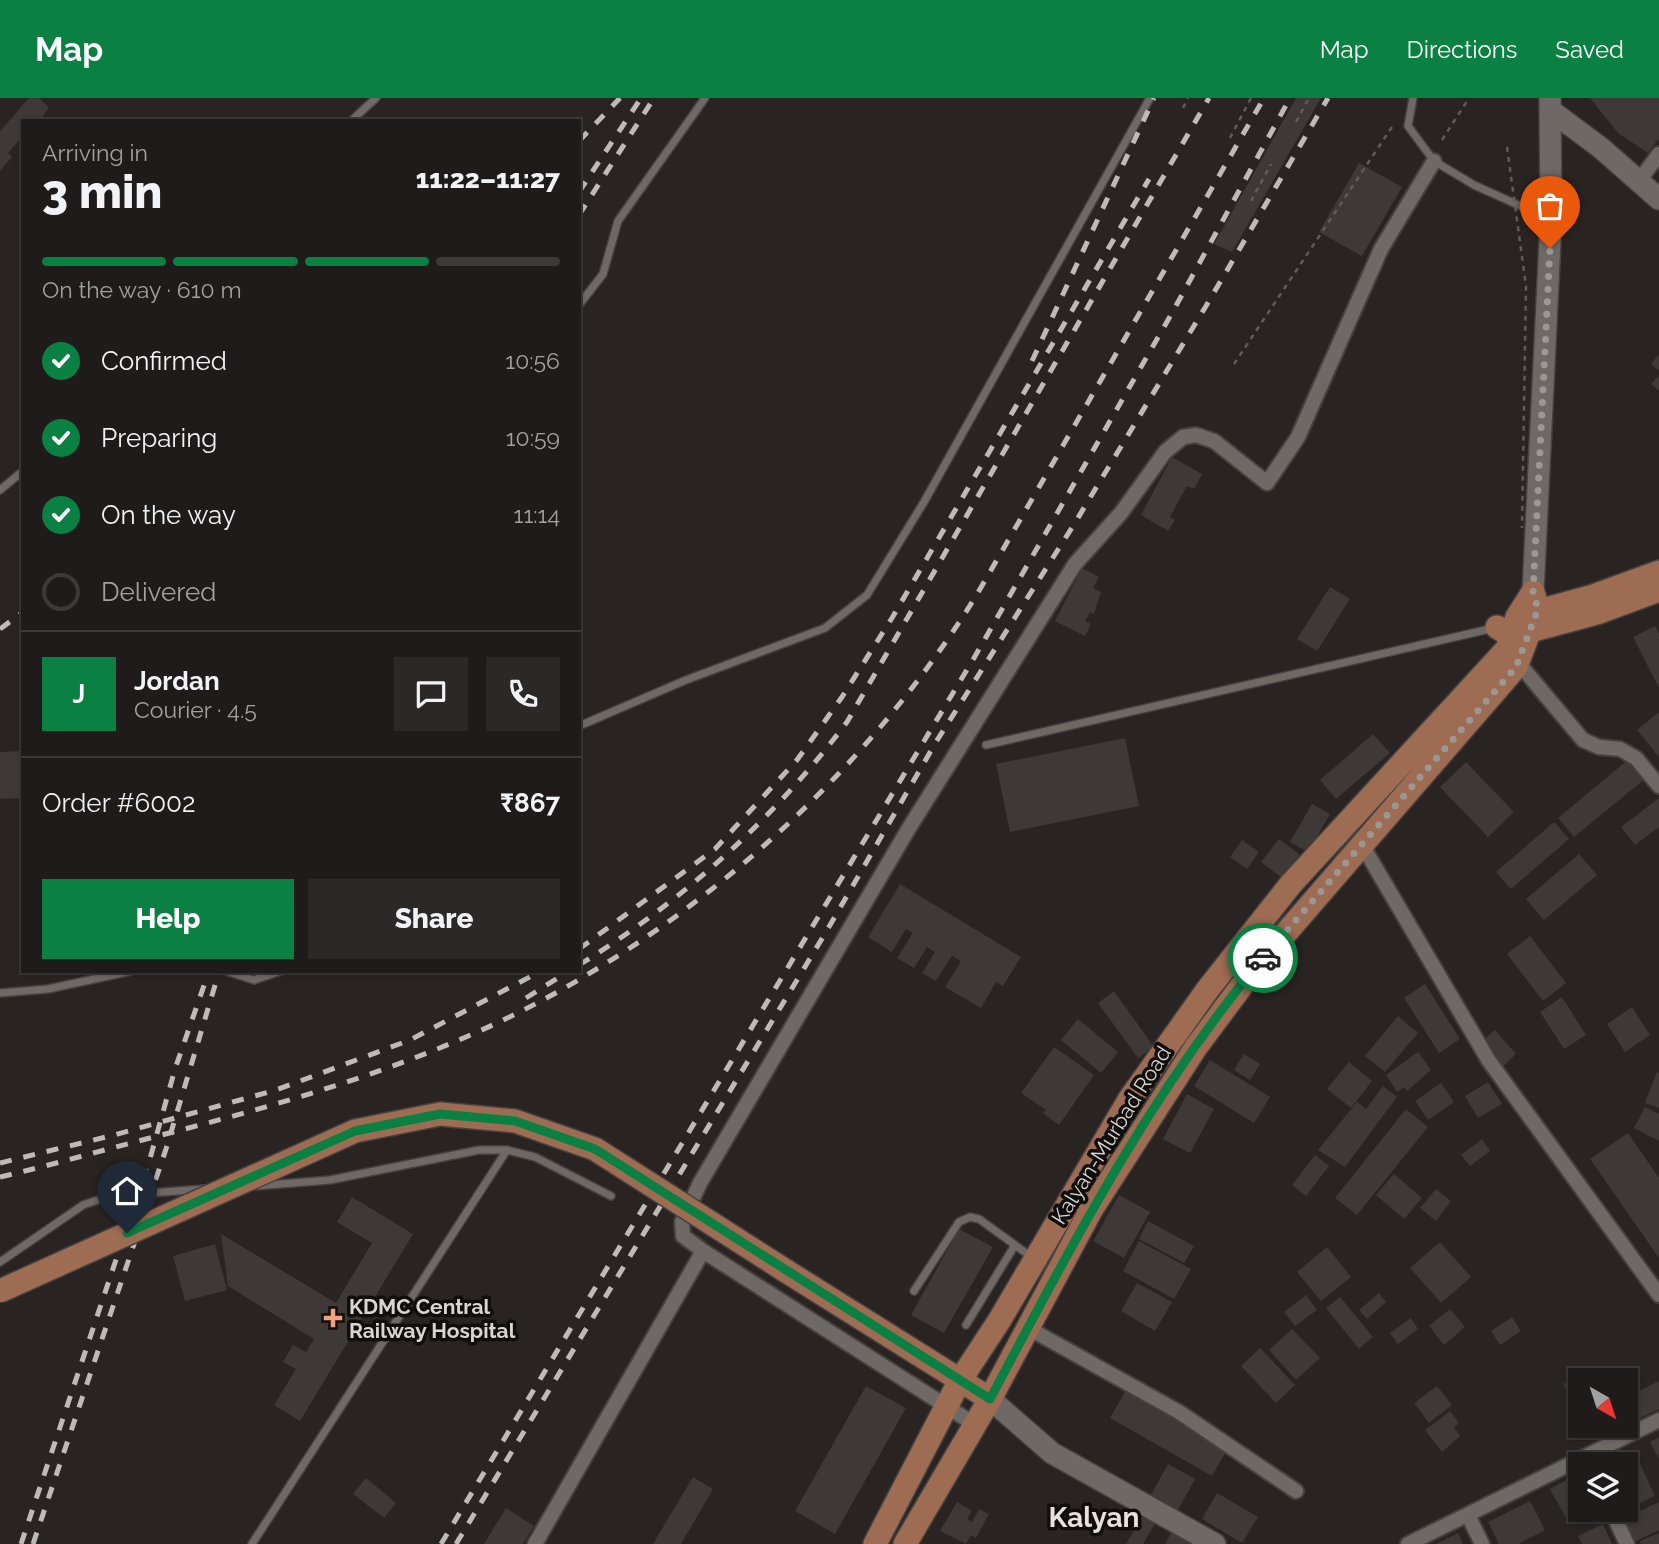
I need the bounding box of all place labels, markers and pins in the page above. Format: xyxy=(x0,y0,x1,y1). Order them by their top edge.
pin xyxy=(1520,176,1580,248)
pin xyxy=(97,1161,157,1233)
place label: KDMC Central Railway Hospital xyxy=(349,1294,516,1343)
marker: KDMC Central Railway Hospital xyxy=(323,1308,343,1328)

